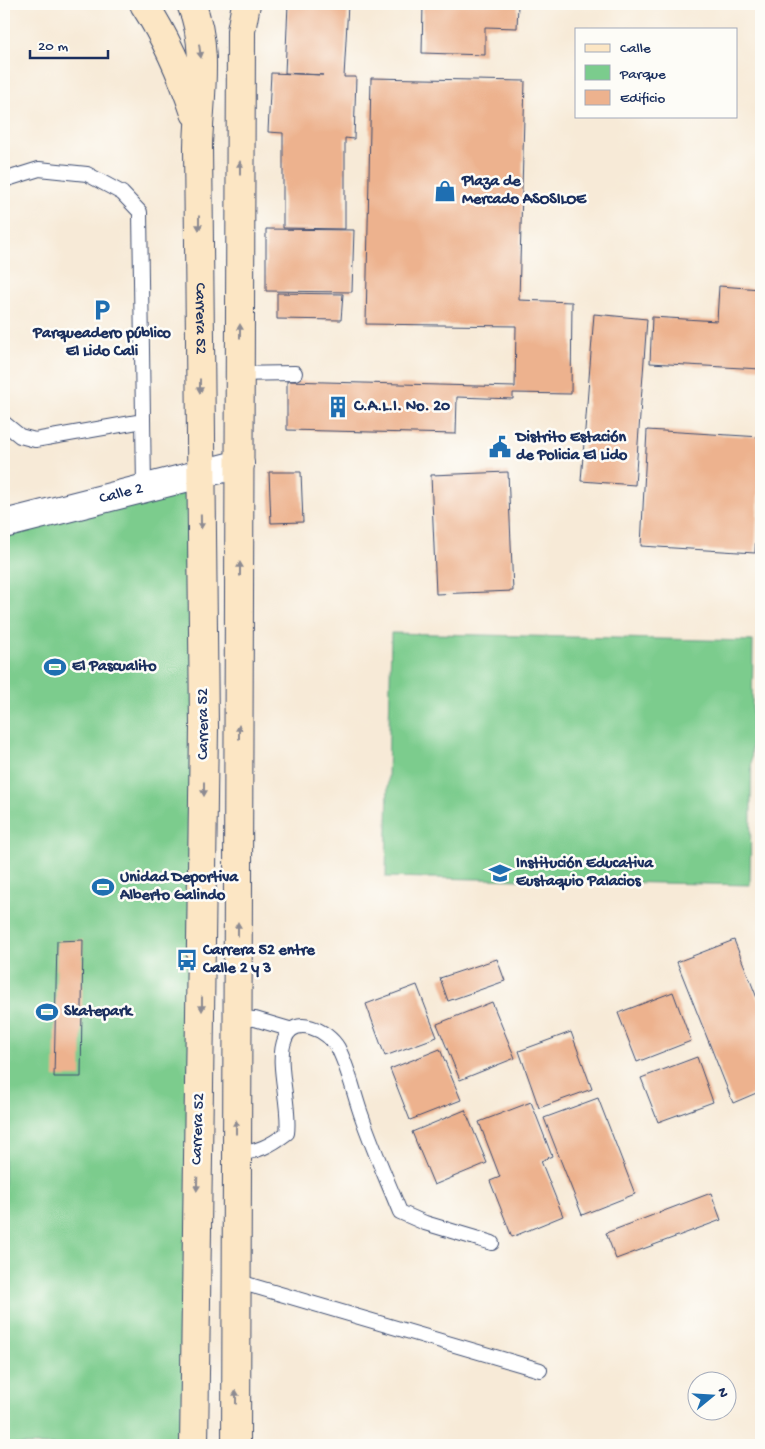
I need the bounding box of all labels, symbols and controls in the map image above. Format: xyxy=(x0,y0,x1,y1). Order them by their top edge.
scale bar xyxy=(30,28,108,60)
legend xyxy=(575,28,738,118)
text: 20 m xyxy=(38,38,68,56)
text: Calle xyxy=(620,40,651,58)
one-way arrow xyxy=(196,44,204,60)
text: Parque xyxy=(619,66,666,84)
text: Edificio xyxy=(620,90,666,108)
one-way arrow xyxy=(236,160,244,176)
place label: Plaza de Mercado ASOSILOE xyxy=(461,173,587,210)
shop icon: Plaza de Mercado ASOSILOE xyxy=(432,178,458,204)
one-way arrow xyxy=(195,216,203,232)
street label: Carrera 52 xyxy=(190,283,210,355)
parking icon: Parqueadero público El Lido Cali xyxy=(89,297,115,323)
one-way arrow xyxy=(236,323,244,339)
place label: Parqueadero público El Lido Cali xyxy=(32,325,171,362)
one-way arrow xyxy=(196,378,204,394)
building icon: C.A.L.I. No. 20 xyxy=(325,394,351,420)
place label: C.A.L.I. No. 20 xyxy=(353,398,450,417)
place label: Distrito Estación de Policia El Lido xyxy=(514,429,628,466)
public building icon: Distrito Estación de Policia El Lido xyxy=(487,434,513,460)
street label: Calle 2 xyxy=(97,479,145,509)
one-way arrow xyxy=(198,514,206,530)
one-way arrow xyxy=(236,561,244,577)
sports icon: El Pascualito xyxy=(42,654,68,680)
place label: El Pascualito xyxy=(72,658,157,677)
street label: Carrera 52 xyxy=(195,688,214,760)
one-way arrow xyxy=(235,724,243,740)
one-way arrow xyxy=(199,781,207,797)
place label: Institución Educativa Eustaquio Palacios xyxy=(516,855,654,892)
school or university icon: Institución Educativa Eustaquio Palacios xyxy=(487,860,513,886)
place label: Unidad Deportiva Alberto Galindo xyxy=(119,869,239,906)
sports icon: Unidad Deportiva Alberto Galindo xyxy=(90,874,116,900)
one-way arrow xyxy=(234,921,242,937)
place label: Carrera 52 entre Calle 2 y 3 xyxy=(202,942,316,979)
bus stop icon: Carrera 52 entre Calle 2 y 3 xyxy=(174,947,200,973)
one-way arrow xyxy=(198,996,206,1012)
sports icon: Skatepark xyxy=(34,999,60,1025)
place label: Skatepark xyxy=(64,1003,134,1022)
street label: Carrera 52 xyxy=(188,1093,210,1165)
one-way arrow xyxy=(232,1118,240,1134)
one-way arrow xyxy=(193,1176,201,1192)
north arrow xyxy=(688,1372,738,1422)
text: N xyxy=(712,1386,731,1400)
one-way arrow xyxy=(232,1388,240,1404)

